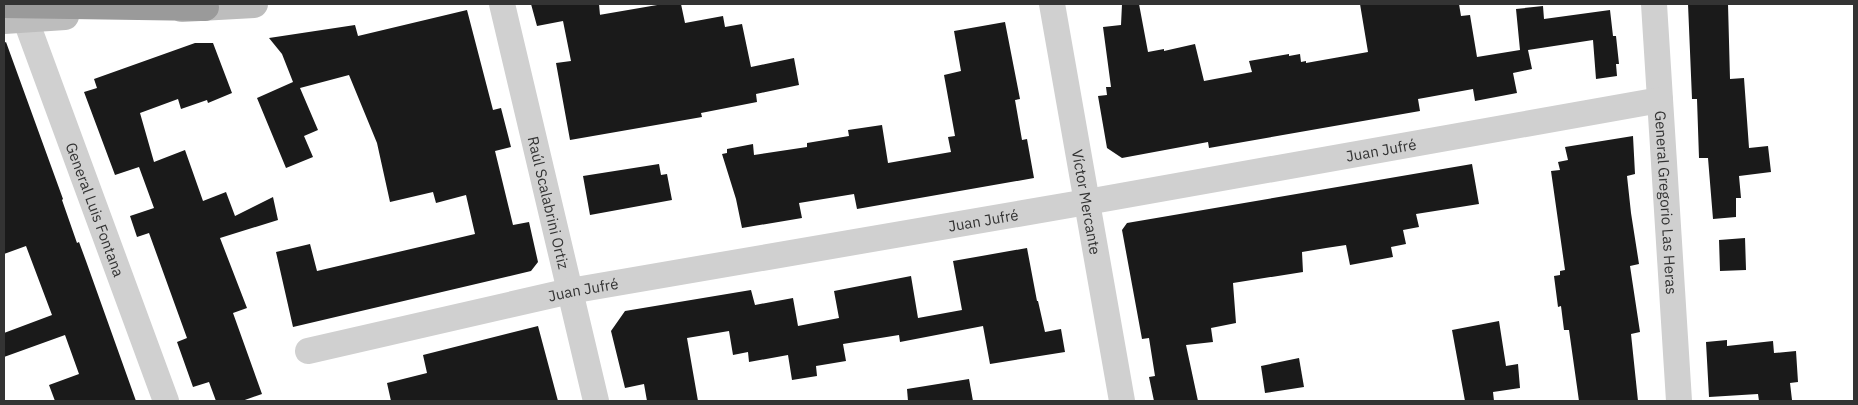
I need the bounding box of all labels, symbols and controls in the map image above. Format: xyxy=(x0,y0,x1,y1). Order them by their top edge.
street label: General Gregorio Las Heras xyxy=(1651,110,1682,295)
street label: Raúl Scalabrini Ortiz xyxy=(524,134,574,271)
street label: Juan Jufré xyxy=(1344,134,1418,165)
street label: General Luis Fontana xyxy=(62,140,129,279)
street label: Víctor Mercante xyxy=(1068,148,1106,256)
street label: Juan Jufré xyxy=(947,204,1020,235)
street label: Juan Jufré xyxy=(546,273,620,305)

